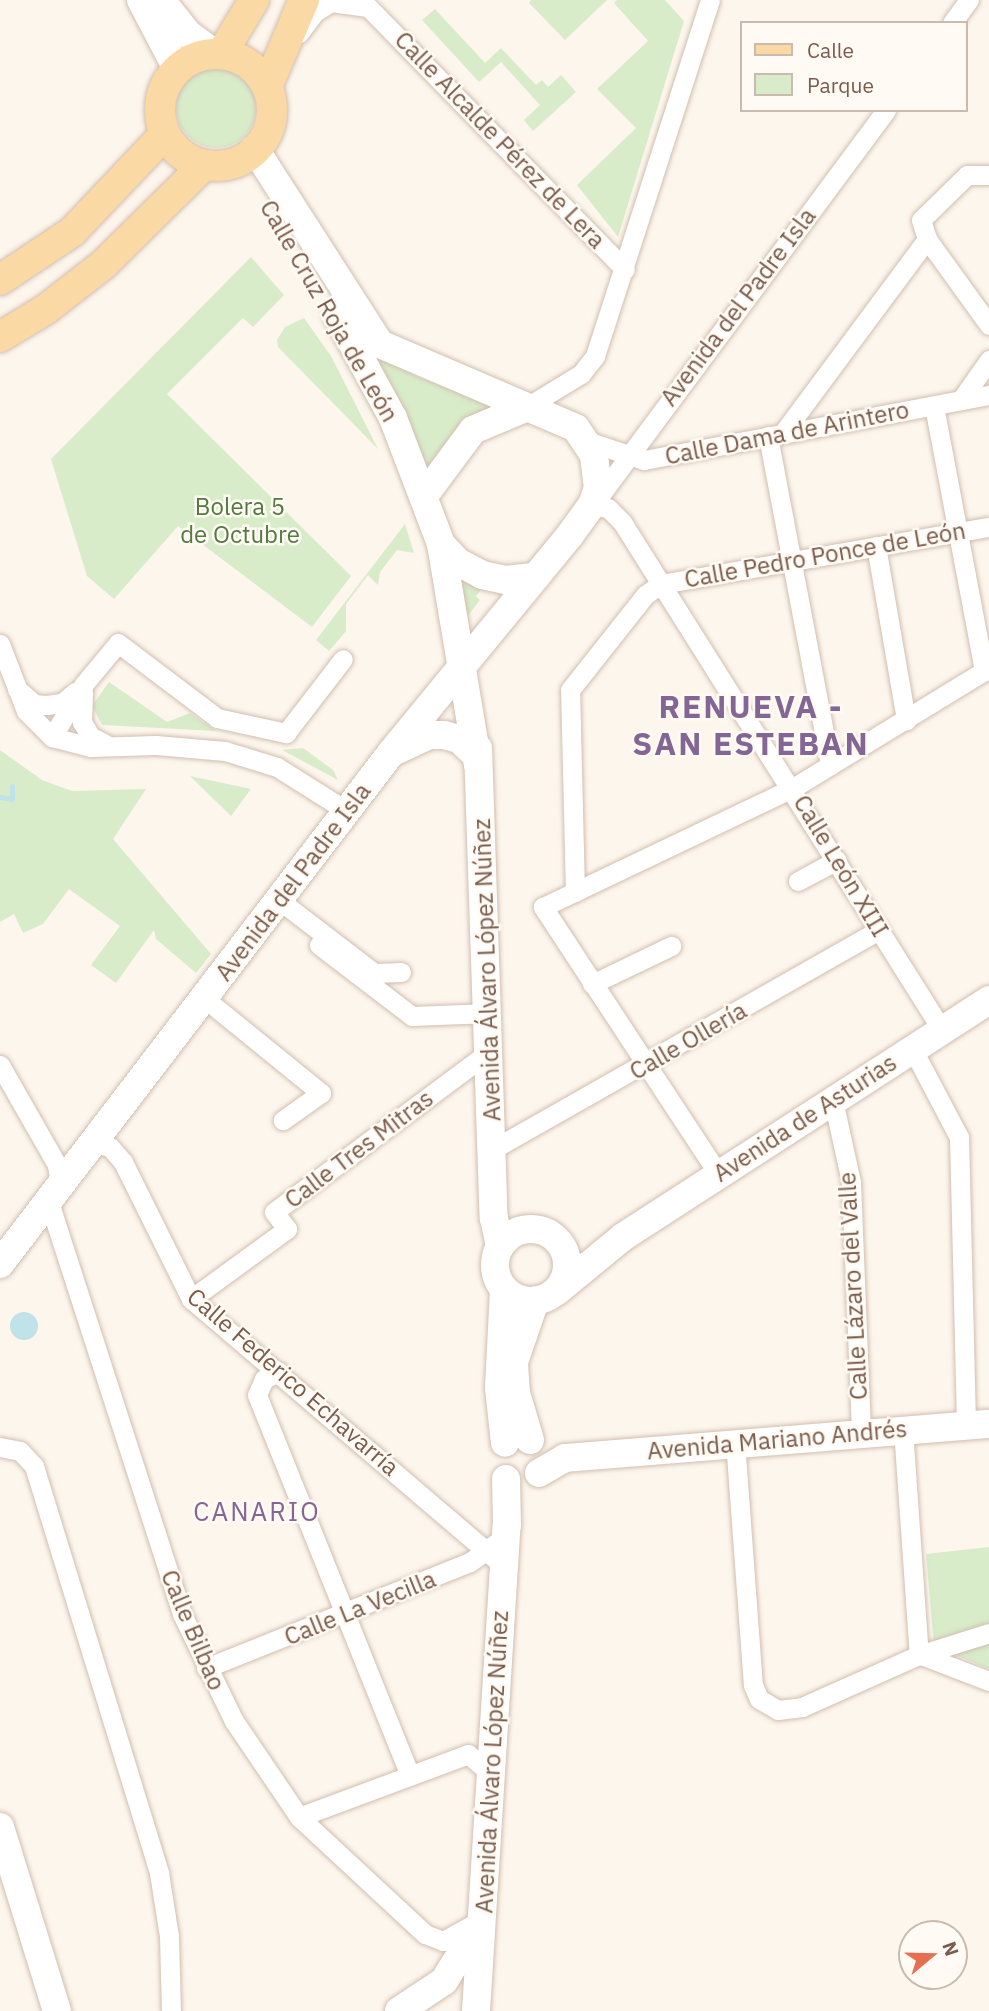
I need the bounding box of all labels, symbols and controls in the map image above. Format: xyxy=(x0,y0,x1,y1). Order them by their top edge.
legend xyxy=(740,21,968,112)
street label: Calle Alcalde Pérez de Lera xyxy=(389,25,611,255)
text: Calle xyxy=(807,36,854,64)
text: Parque xyxy=(807,71,874,99)
street label: Calle Cruz Roja de León xyxy=(254,195,404,427)
street label: Avenida del Padre Isla xyxy=(654,202,822,412)
street label: Calle Dama de Arintero xyxy=(662,395,912,471)
park label: Bolera 5 de Octubre xyxy=(180,493,300,549)
street label: Calle Pedro Ponce de León xyxy=(682,516,968,594)
district label: RENUEVA - SAN ESTEBAN xyxy=(634,688,868,763)
street label: Avenida del Padre Isla xyxy=(209,777,377,987)
street label: Calle León XIII xyxy=(787,790,895,942)
street label: Avenida Álvaro López Núñez xyxy=(467,818,507,1122)
street label: Calle Ollería xyxy=(624,996,752,1086)
street label: Avenida de Asturias xyxy=(708,1048,902,1188)
street label: Calle Tres Mitras xyxy=(279,1084,439,1214)
street label: Calle Lázaro del Valle xyxy=(833,1171,873,1401)
street label: Calle Federico Echavarría xyxy=(181,1282,405,1482)
street label: Avenida Mariano Andrés xyxy=(646,1414,908,1466)
district label: CANARIO xyxy=(194,1496,320,1528)
street label: Calle La Vecilla xyxy=(280,1565,440,1651)
street label: Calle Bilbao xyxy=(155,1566,231,1694)
street label: Avenida Álvaro López Núñez xyxy=(470,1610,514,1914)
north arrow xyxy=(898,1920,968,1990)
text: N xyxy=(937,1938,965,1959)

